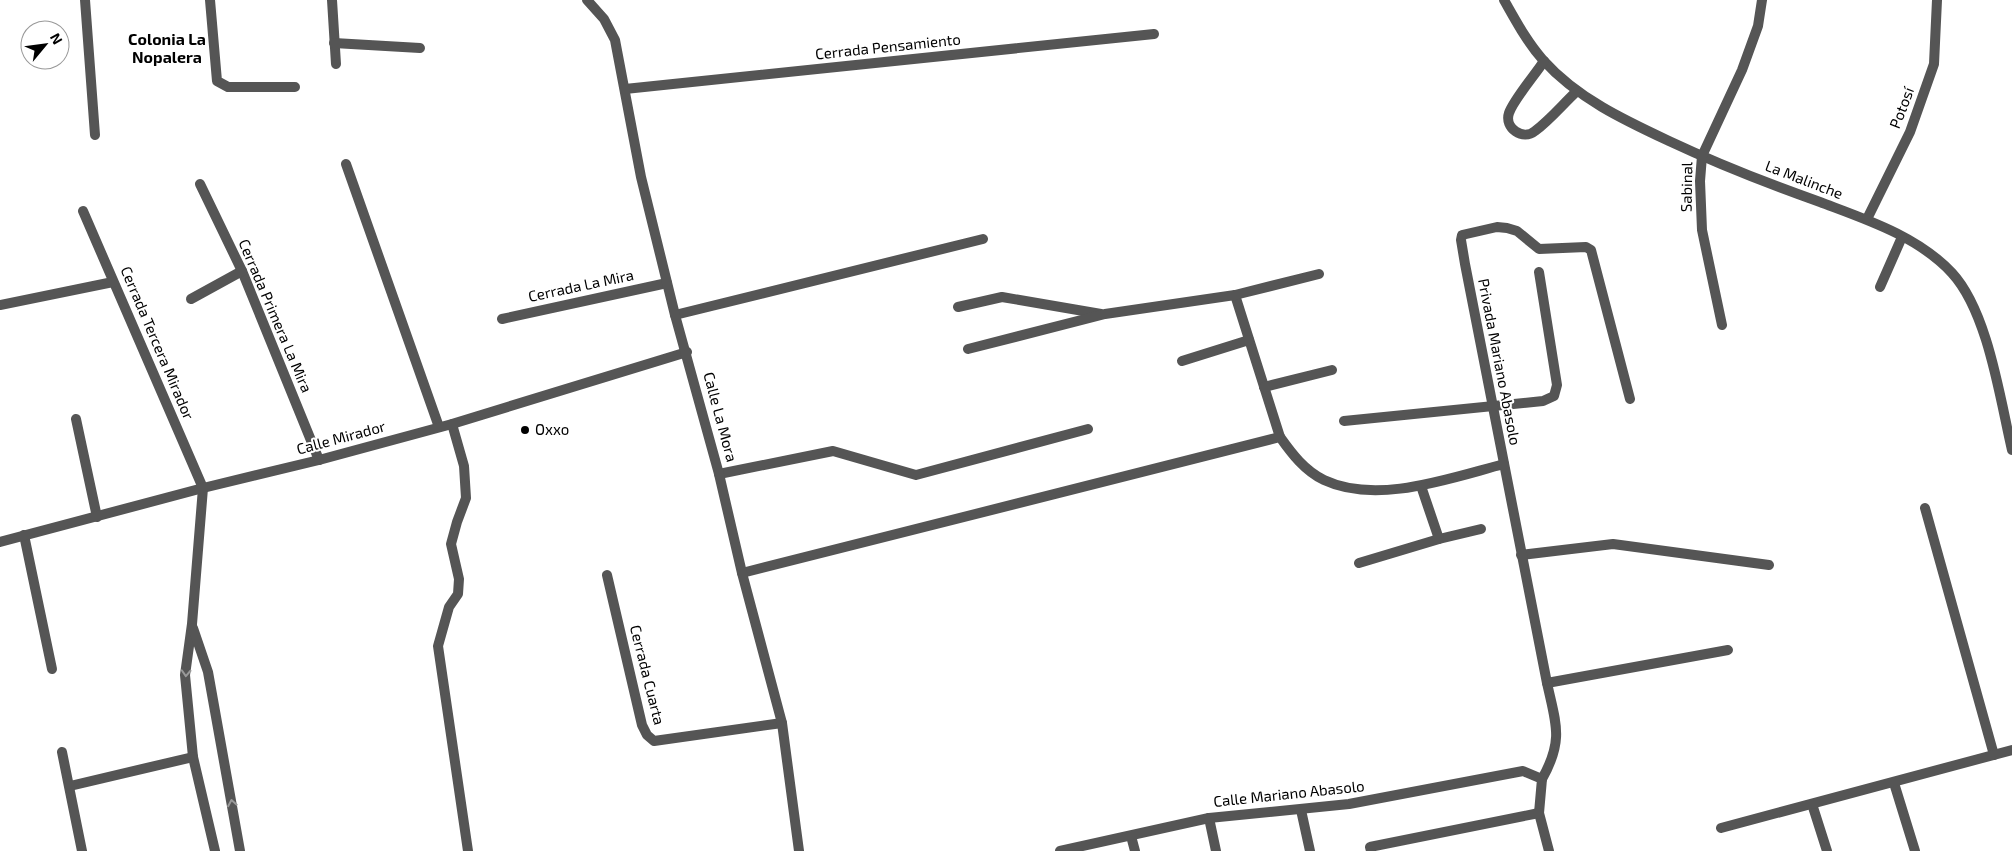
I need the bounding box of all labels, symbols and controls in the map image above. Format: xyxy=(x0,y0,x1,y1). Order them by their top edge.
north arrow xyxy=(20,20,70,70)
district label: Colonia La Nopalera xyxy=(128,29,206,66)
street label: Cerrada Pensamiento xyxy=(814,29,962,63)
text: N xyxy=(47,30,67,47)
street label: Potosí xyxy=(1885,83,1918,131)
street label: La Malinche xyxy=(1763,156,1846,202)
street label: Sabinal xyxy=(1677,161,1695,212)
street label: Cerrada Primera La Mira xyxy=(235,236,316,395)
street label: Cerrada Tercera Mirador xyxy=(117,263,198,422)
street label: Cerrada La Mira xyxy=(526,265,635,305)
street label: Privada Mariano Abasolo xyxy=(1475,277,1525,447)
street label: Calle La Mora xyxy=(700,370,742,464)
street label: Calle Mirador xyxy=(294,417,387,458)
place label: Oxxo xyxy=(535,420,569,438)
marker: Oxxo xyxy=(519,424,531,436)
street label: Cerrada Cuarta xyxy=(627,623,669,727)
one-way arrow xyxy=(180,669,191,677)
street label: Calle Mariano Abasolo xyxy=(1212,776,1365,810)
one-way arrow xyxy=(228,799,238,807)

